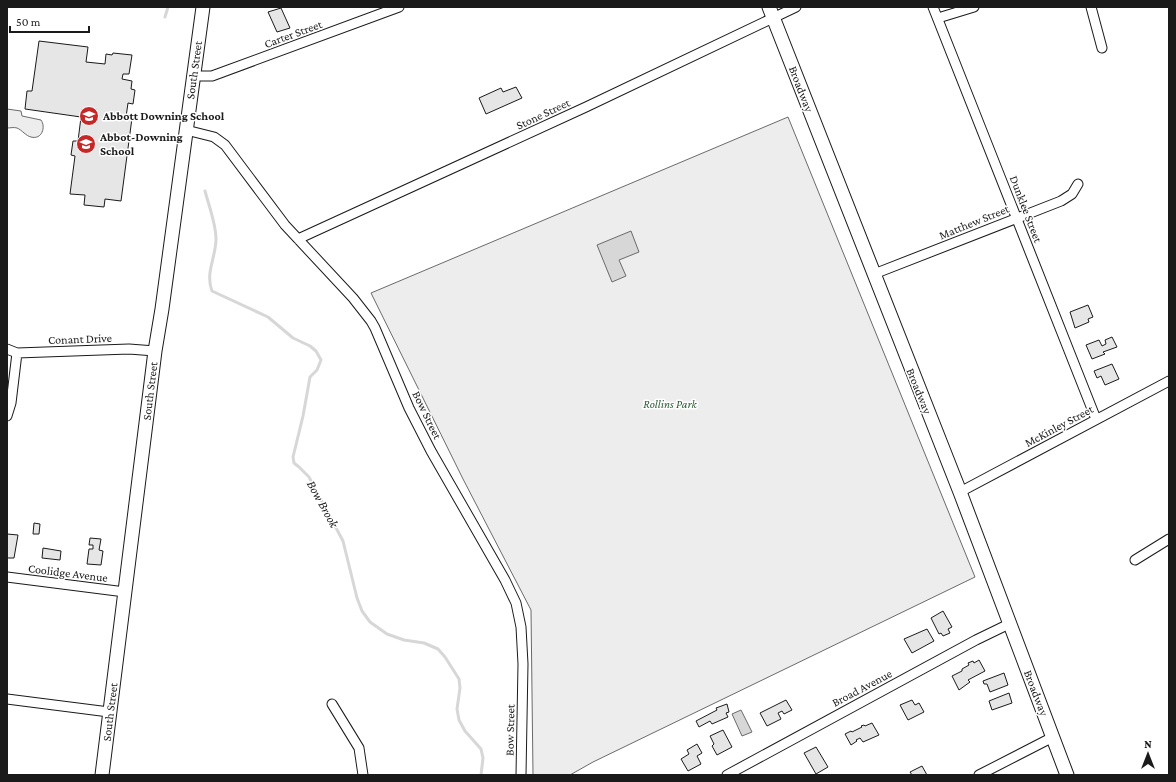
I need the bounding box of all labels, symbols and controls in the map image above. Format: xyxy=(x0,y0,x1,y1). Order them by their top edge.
scale bar xyxy=(10,8,89,34)
text: 50 m xyxy=(16,15,41,29)
street label: Carter Street xyxy=(262,17,325,51)
street label: South Street xyxy=(183,39,205,100)
street label: Broadway xyxy=(786,64,816,114)
street label: Stone Street xyxy=(514,95,573,133)
school or university icon: Abbott Downing School xyxy=(78,105,100,127)
place label: Abbott Downing School xyxy=(102,109,225,123)
place label: Abbot-Downing School xyxy=(99,130,183,158)
school or university icon: Abbot-Downing School xyxy=(75,133,97,155)
street label: Dunklee Street xyxy=(1007,174,1046,245)
street label: Matthew Street xyxy=(937,201,1012,242)
street label: Conant Drive xyxy=(48,331,112,347)
street label: South Street xyxy=(139,360,161,421)
street label: Broadway xyxy=(903,366,935,416)
street label: Bow Street xyxy=(409,389,445,442)
park label: Rollins Park xyxy=(643,397,698,411)
street label: McKinley Street xyxy=(1022,402,1097,450)
water label: Bow Brook xyxy=(304,478,343,531)
street label: Coolidge Avenue xyxy=(27,561,109,585)
street label: Broad Avenue xyxy=(830,666,894,710)
street label: Broadway xyxy=(1021,668,1051,718)
street label: South Street xyxy=(99,681,121,742)
street label: Bow Street xyxy=(503,703,517,756)
north arrow xyxy=(1128,734,1168,774)
text: N xyxy=(1144,738,1152,750)

